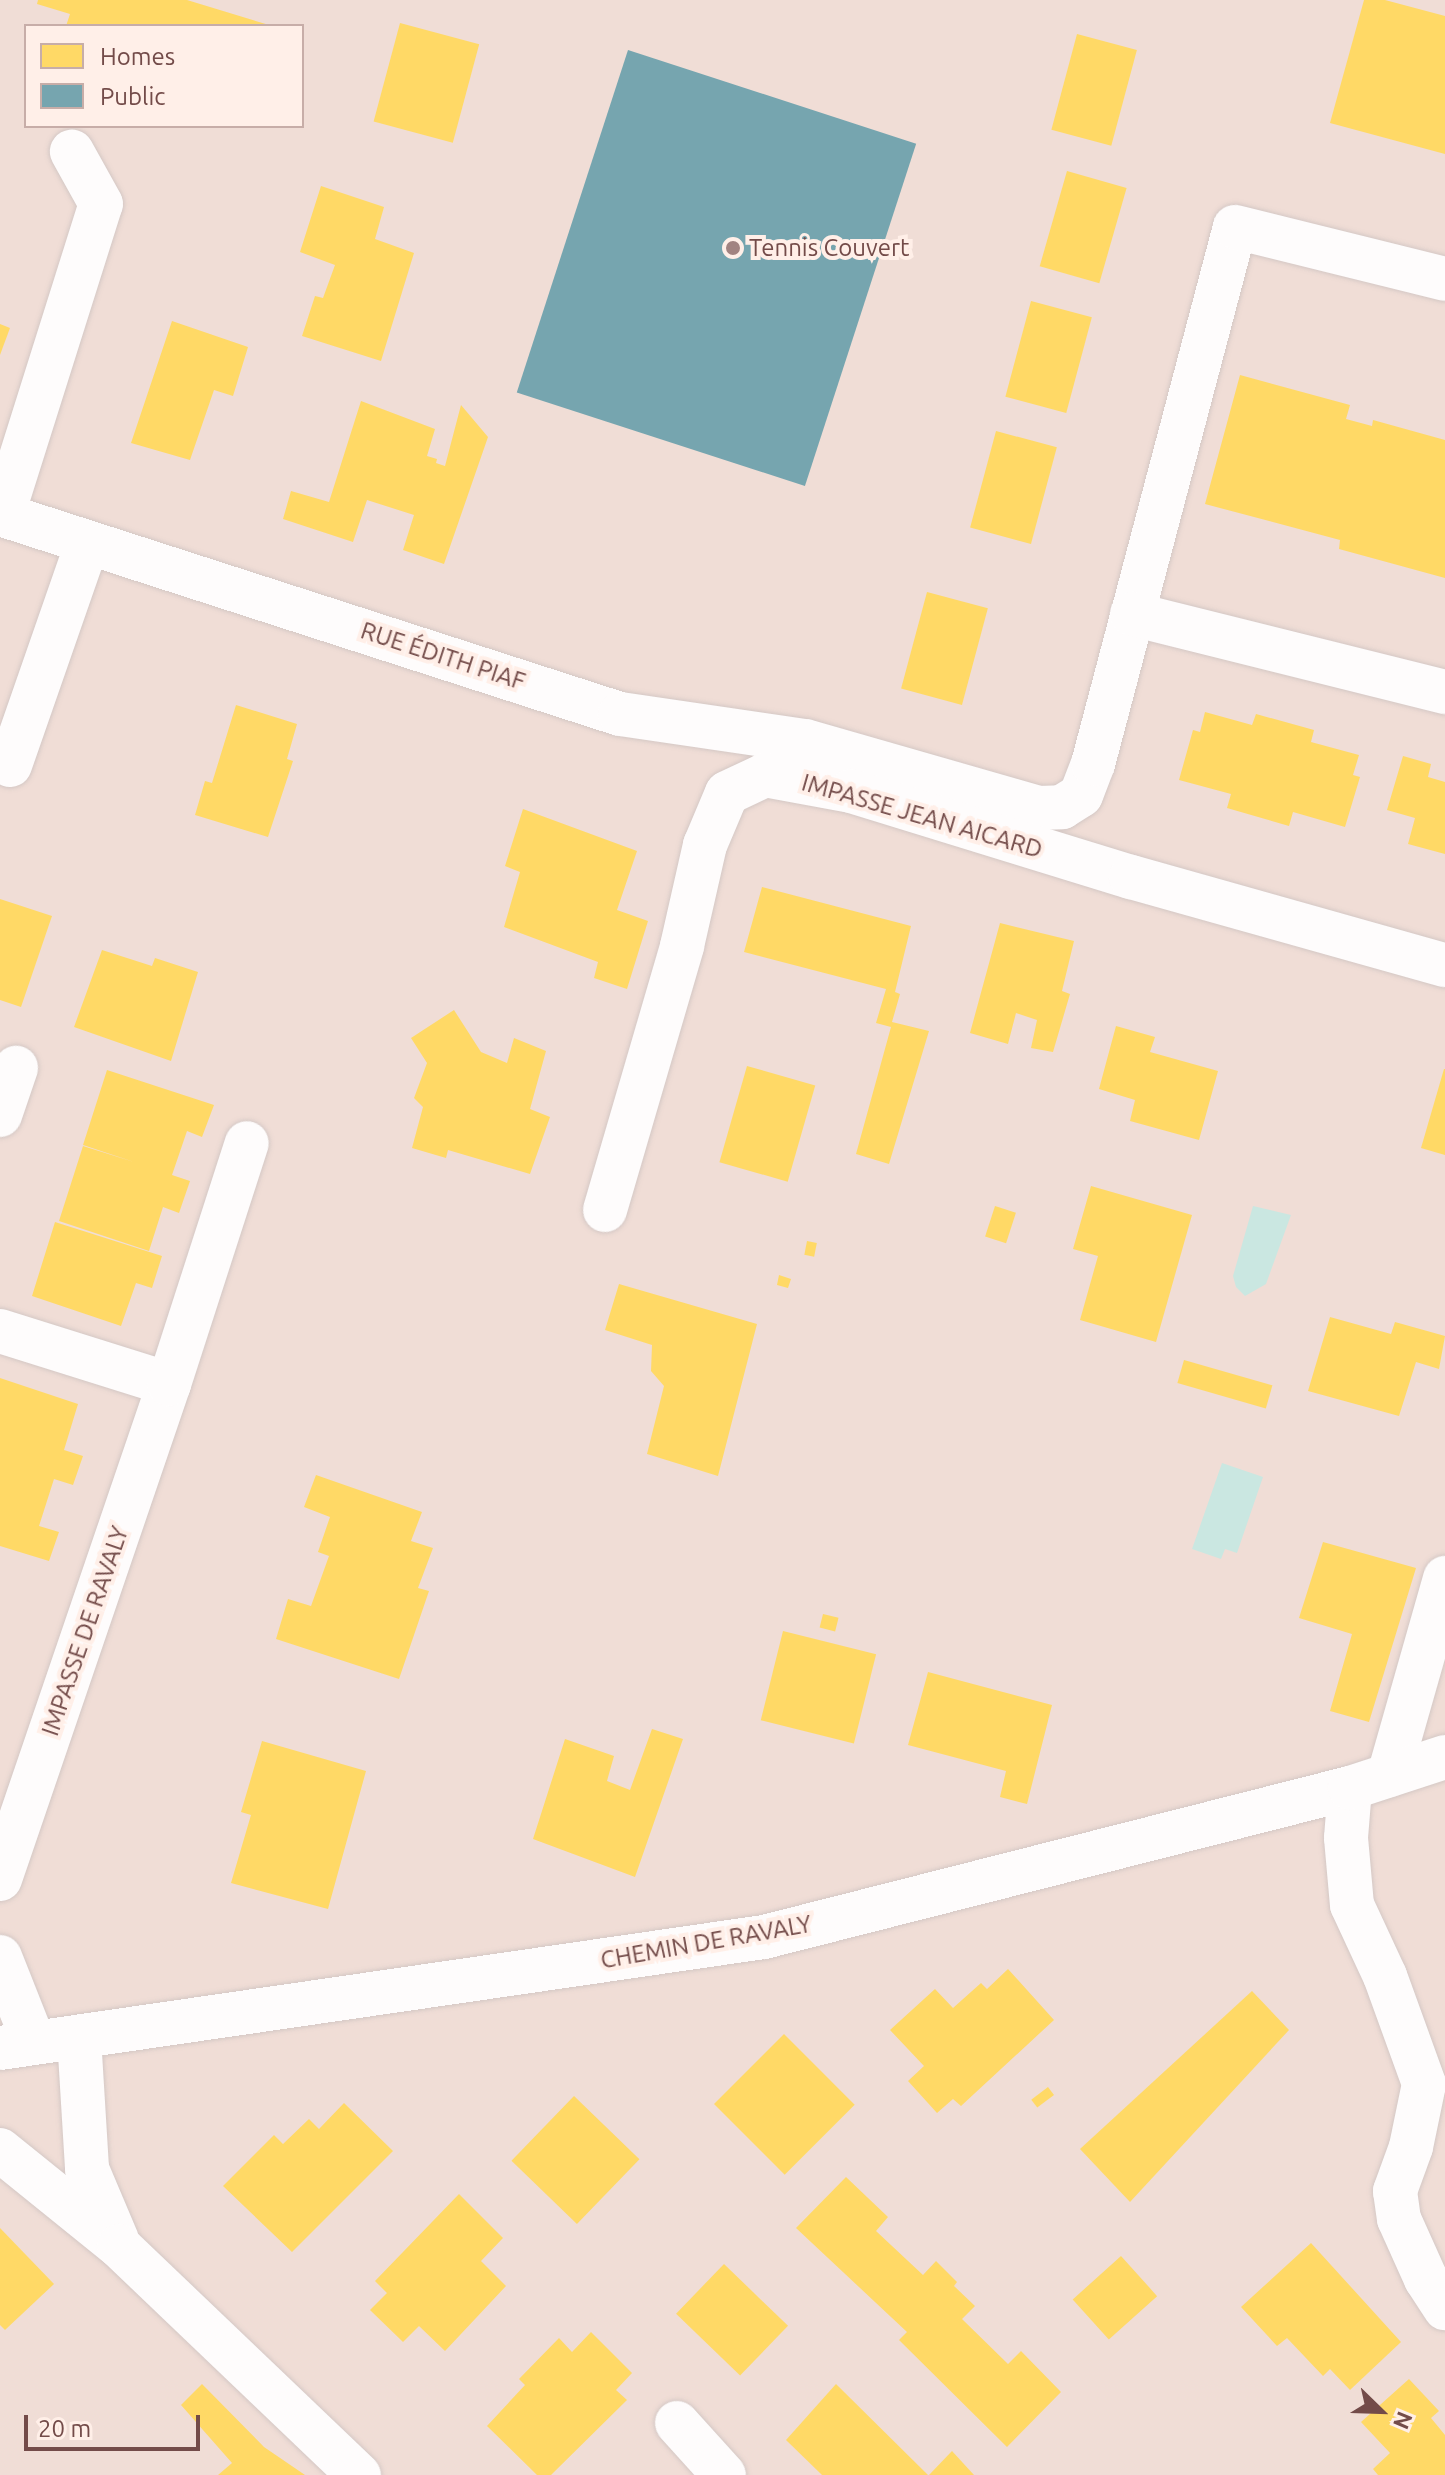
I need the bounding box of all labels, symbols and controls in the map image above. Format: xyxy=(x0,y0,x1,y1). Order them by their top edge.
legend xyxy=(24,24,304,128)
text: Homes xyxy=(100,43,175,70)
text: Public xyxy=(100,83,165,110)
place label: Tennis Couvert xyxy=(749,234,909,262)
marker: Tennis Couvert xyxy=(724,239,742,257)
street label: RUE ÉDITH PIAF xyxy=(357,616,529,696)
street label: IMPASSE JEAN AICARD xyxy=(798,768,1046,864)
street label: IMPASSE DE RAVALY xyxy=(36,1522,134,1740)
street label: CHEMIN DE RAVALY xyxy=(598,1909,814,1975)
north arrow xyxy=(1341,2371,1421,2451)
scale bar xyxy=(28,2399,204,2449)
text: N xyxy=(1389,2408,1418,2433)
text: 20 m xyxy=(38,2415,91,2442)

